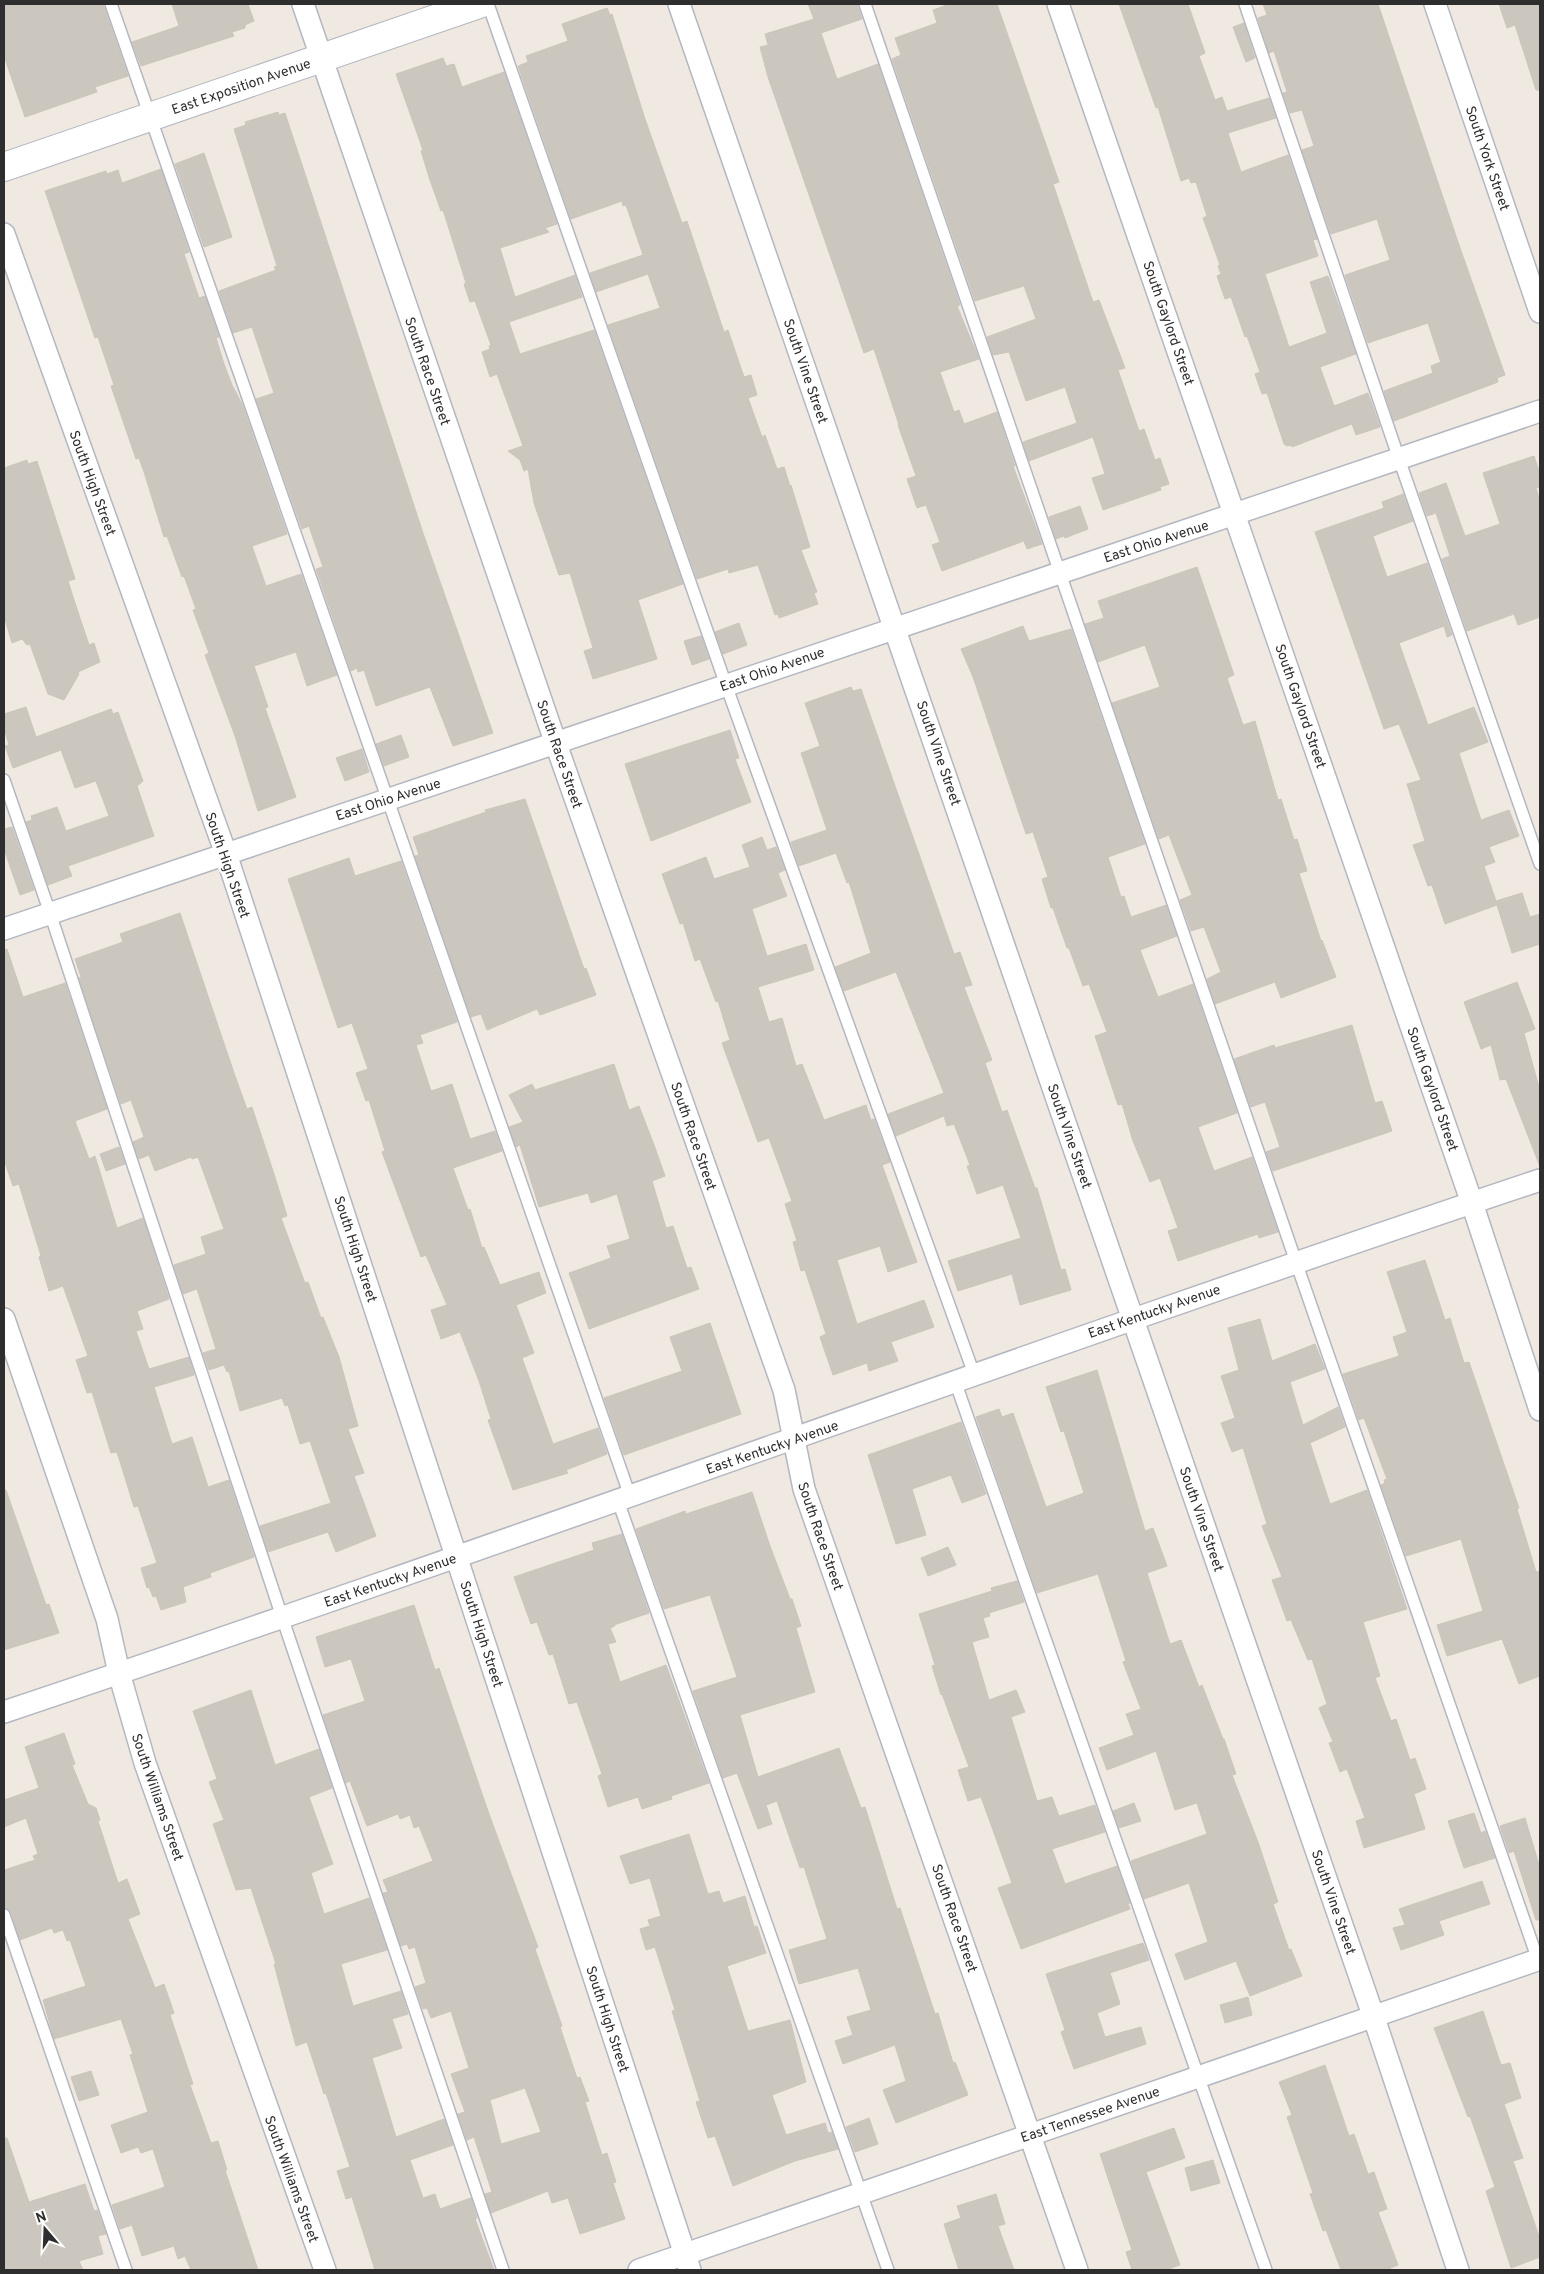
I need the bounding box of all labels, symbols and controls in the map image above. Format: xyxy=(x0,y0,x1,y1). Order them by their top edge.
street label: East Exposition Avenue xyxy=(170,56,313,119)
street label: South York Street xyxy=(1461,104,1512,213)
street label: South Gaylord Street xyxy=(1138,259,1197,388)
street label: South Race Street xyxy=(400,315,453,428)
street label: South Vine Street xyxy=(779,317,830,426)
street label: South High Street xyxy=(65,428,119,539)
street label: East Ohio Avenue xyxy=(1102,517,1211,567)
street label: South Gaylord Street xyxy=(1270,642,1329,771)
street label: East Ohio Avenue xyxy=(718,645,827,696)
street label: South Race Street xyxy=(532,698,585,811)
street label: South Vine Street xyxy=(912,699,963,808)
street label: East Ohio Avenue xyxy=(334,775,443,825)
street label: South High Street xyxy=(200,810,253,921)
street label: South Gaylord Street xyxy=(1402,1025,1461,1154)
street label: South Race Street xyxy=(666,1080,719,1193)
street label: South Vine Street xyxy=(1043,1082,1094,1191)
street label: South High Street xyxy=(329,1194,380,1305)
street label: East Kentucky Avenue xyxy=(1086,1282,1223,1343)
street label: East Kentucky Avenue xyxy=(704,1418,841,1479)
street label: South Vine Street xyxy=(1175,1465,1226,1574)
street label: South Race Street xyxy=(793,1480,846,1593)
street label: East Kentucky Avenue xyxy=(322,1551,459,1612)
street label: South High Street xyxy=(455,1579,506,1690)
street label: South Williams Street xyxy=(127,1731,186,1863)
street label: South Vine Street xyxy=(1307,1848,1358,1957)
street label: South Race Street xyxy=(927,1862,980,1975)
street label: South High Street xyxy=(581,1964,632,2075)
street label: East Tennessee Avenue xyxy=(1019,2084,1162,2147)
street label: South Williams Street xyxy=(260,2114,321,2245)
north arrow xyxy=(20,2204,70,2254)
text: N xyxy=(34,2208,49,2228)

